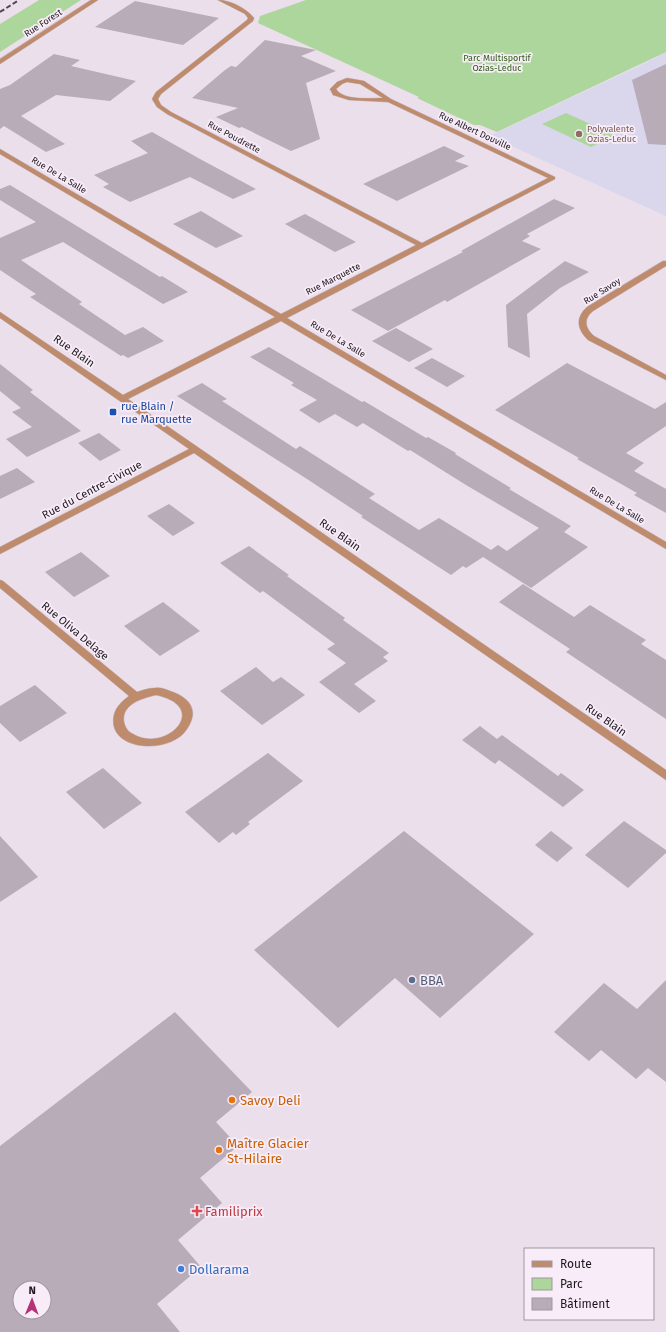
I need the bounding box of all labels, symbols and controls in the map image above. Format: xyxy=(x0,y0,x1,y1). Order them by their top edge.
street label: Rue Forest xyxy=(22,7,64,39)
park label: Parc Multisportif Ozias-Leduc xyxy=(463,53,532,73)
street label: Rue Albert Douville xyxy=(437,110,513,152)
street label: Rue Poudrette xyxy=(206,119,262,155)
place label: Polyvalente Ozias-Leduc xyxy=(587,124,637,144)
marker: Polyvalente Ozias-Leduc xyxy=(574,129,584,139)
street label: Rue De La Salle xyxy=(30,155,88,195)
street label: Rue Marquette xyxy=(304,261,362,297)
street label: Rue Savoy xyxy=(582,275,623,306)
street label: Rue De La Salle xyxy=(309,319,367,359)
street label: Rue Blain xyxy=(51,332,97,370)
place label: rue Blain / rue Marquette xyxy=(121,400,192,426)
marker: rue Blain / rue Marquette xyxy=(108,407,118,417)
street label: Rue du Centre-Civique xyxy=(40,458,144,522)
street label: Rue De La Salle xyxy=(588,485,646,525)
street label: Rue Blain xyxy=(317,516,363,554)
street label: Rue Oliva Delage xyxy=(39,599,111,663)
street label: Rue Blain xyxy=(583,701,629,739)
place label: BBA xyxy=(420,973,444,988)
marker: BBA xyxy=(407,975,417,985)
place label: Savoy Deli xyxy=(240,1093,301,1108)
marker: Savoy Deli xyxy=(227,1095,237,1105)
place label: Maître Glacier St-Hilaire xyxy=(227,1136,309,1166)
marker: Maître Glacier St-Hilaire xyxy=(214,1145,224,1155)
place label: Familiprix xyxy=(205,1204,263,1219)
marker: Familiprix xyxy=(192,1206,202,1216)
legend xyxy=(524,1248,654,1320)
text: Route xyxy=(560,1257,592,1271)
place label: Dollarama xyxy=(189,1262,249,1277)
marker: Dollarama xyxy=(176,1264,186,1274)
text: Parc xyxy=(560,1277,583,1291)
north arrow xyxy=(12,1280,52,1320)
text: N xyxy=(28,1284,36,1297)
text: Bâtiment xyxy=(560,1297,610,1311)

